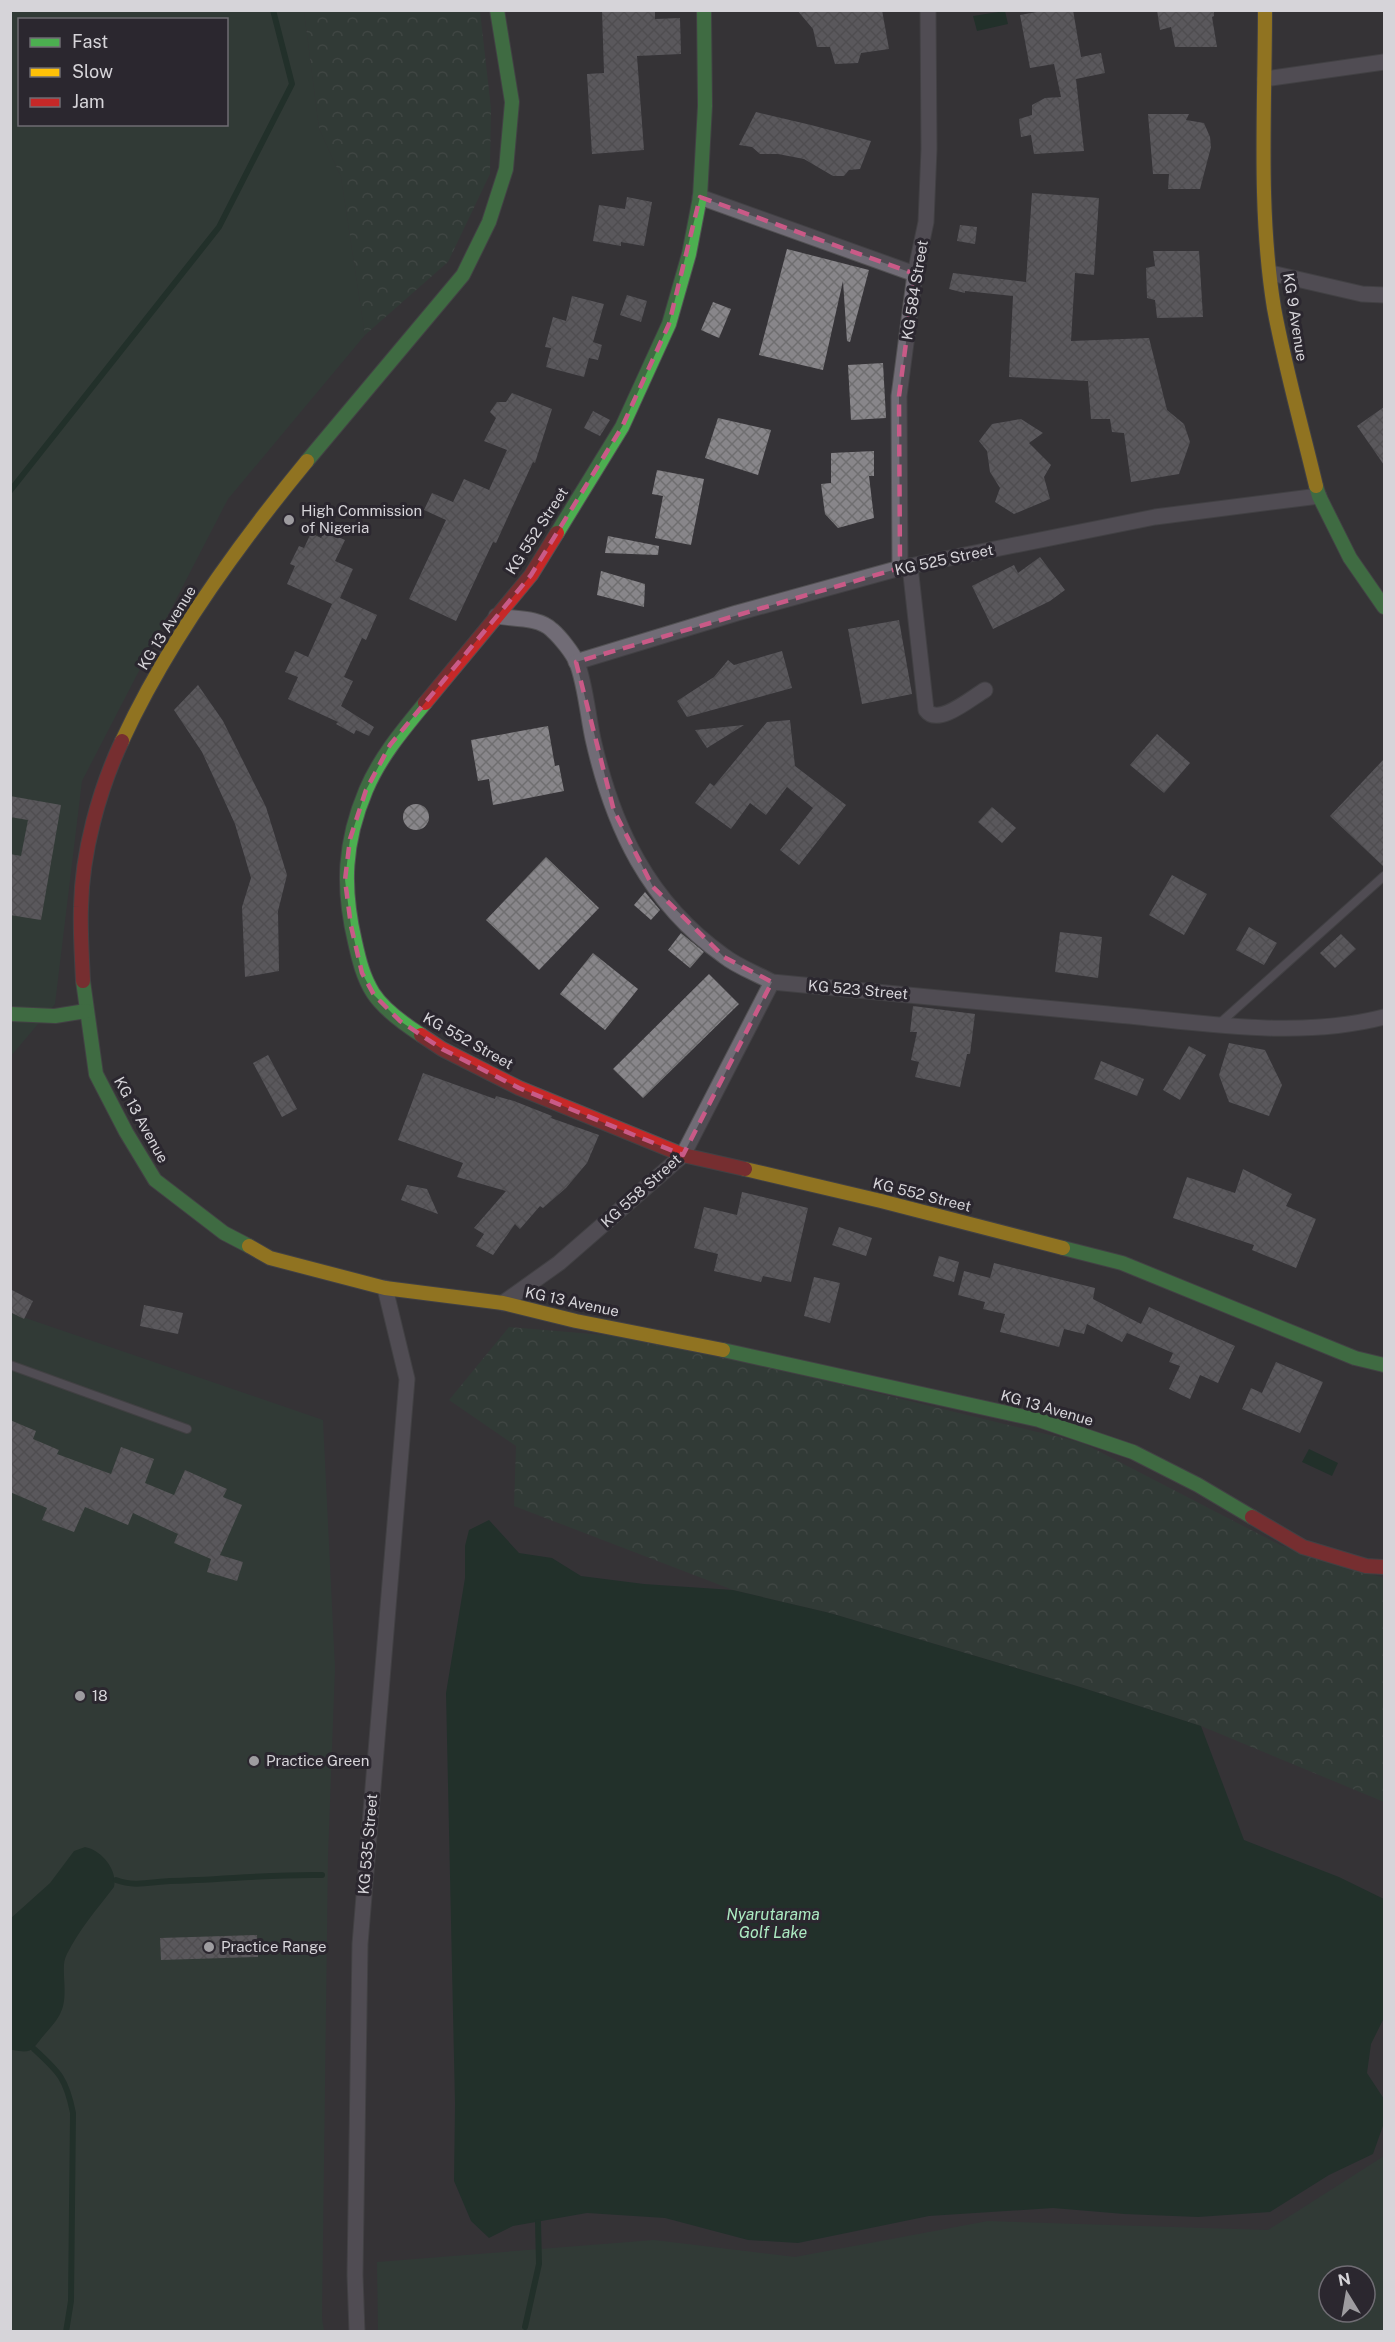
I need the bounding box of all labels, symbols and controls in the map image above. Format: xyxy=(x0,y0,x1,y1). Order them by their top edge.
legend xyxy=(18,18,228,126)
text: Fast xyxy=(72,31,108,52)
text: Slow xyxy=(72,61,113,82)
text: Jam xyxy=(72,91,105,112)
street label: KG 584 Street xyxy=(898,239,931,341)
street label: KG 9 Avenue xyxy=(1280,271,1311,362)
street label: KG 552 Street xyxy=(502,484,571,577)
place label: High Commission of Nigeria xyxy=(301,502,422,536)
marker: High Commission of Nigeria xyxy=(282,513,296,527)
street label: KG 525 Street xyxy=(893,541,995,578)
street label: KG 13 Avenue xyxy=(134,583,199,673)
street label: KG 523 Street xyxy=(807,977,909,1002)
street label: KG 552 Street xyxy=(420,1009,516,1072)
street label: KG 13 Avenue xyxy=(111,1074,172,1166)
street label: KG 558 Street xyxy=(597,1150,684,1231)
street label: KG 552 Street xyxy=(871,1174,973,1215)
street label: KG 13 Avenue xyxy=(524,1283,621,1320)
street label: KG 13 Avenue xyxy=(999,1386,1095,1429)
place label: 18 xyxy=(92,1687,108,1704)
marker: 18 xyxy=(73,1689,87,1703)
place label: Practice Green xyxy=(266,1752,369,1769)
marker: Practice Green xyxy=(247,1754,261,1768)
street label: KG 535 Street xyxy=(355,1793,380,1895)
water label: Nyarutarama Golf Lake xyxy=(726,1905,820,1942)
place label: Practice Range xyxy=(221,1938,326,1955)
marker: Practice Range xyxy=(202,1940,216,1954)
north arrow xyxy=(1317,2264,1377,2324)
text: N xyxy=(1336,2269,1352,2290)

